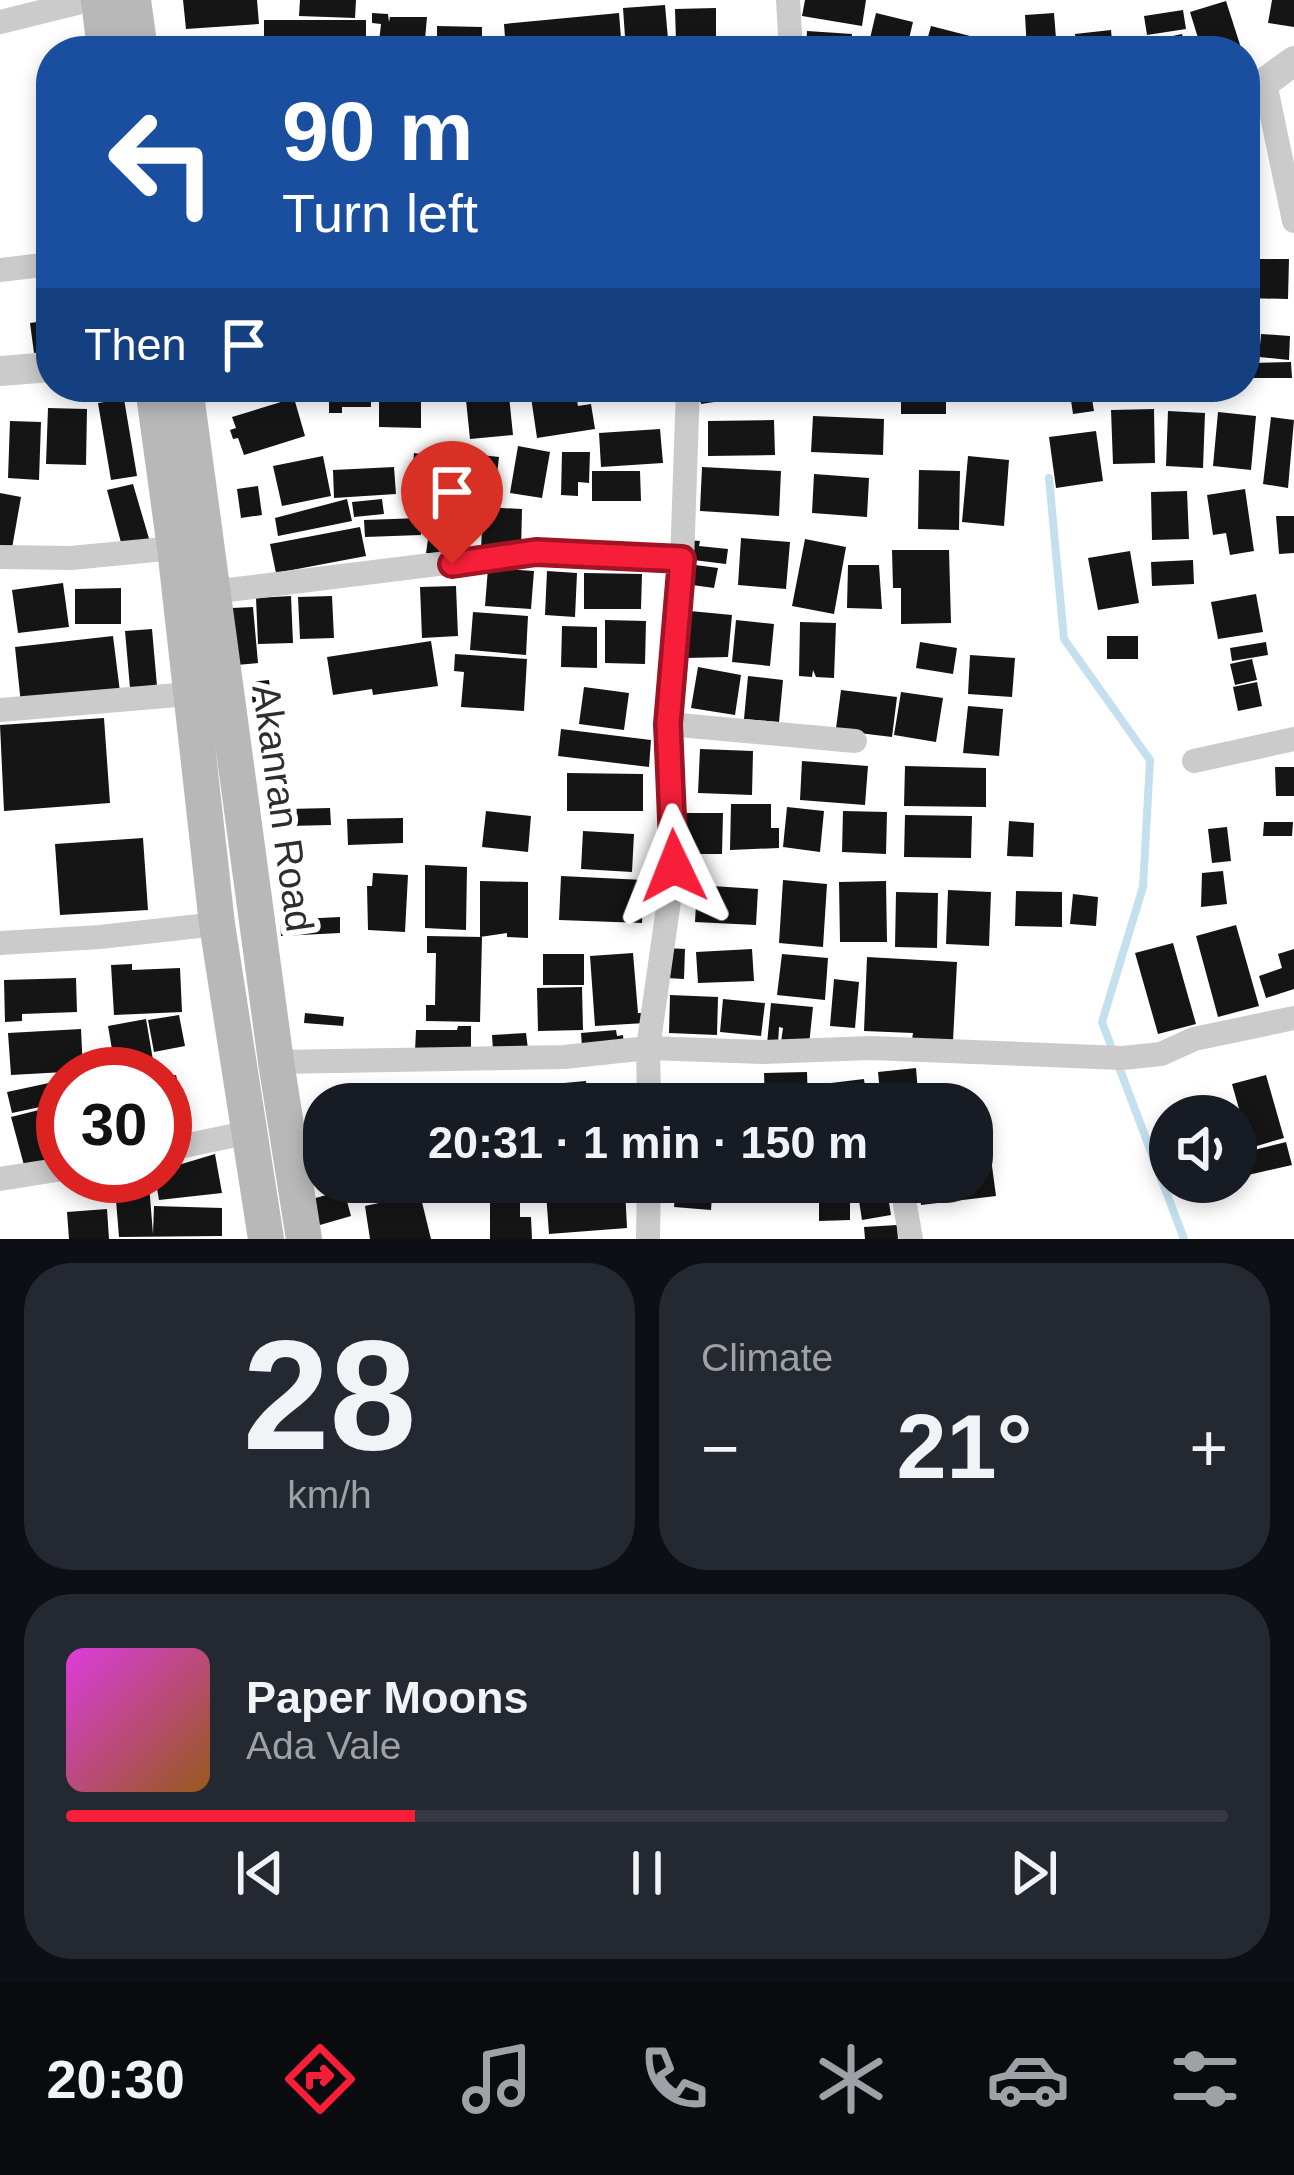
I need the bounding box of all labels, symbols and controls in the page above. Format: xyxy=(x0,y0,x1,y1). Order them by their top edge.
icon: left xyxy=(84,84,240,240)
text: 90 m xyxy=(282,84,473,178)
text: Turn left xyxy=(282,183,478,243)
icon: arrive xyxy=(211,312,277,378)
text: Then xyxy=(84,319,187,370)
pin xyxy=(401,441,503,564)
icon: arrive xyxy=(419,459,485,525)
street label: Akanran Road xyxy=(244,682,322,934)
position arrow xyxy=(611,803,737,929)
speed limit sign: 30 xyxy=(36,1047,192,1203)
map controls xyxy=(1149,1095,1257,1203)
button: sound xyxy=(1149,1095,1257,1203)
text: 20:31 · 1 min · 150 m xyxy=(428,1117,868,1168)
text: 28 xyxy=(243,1308,416,1482)
text: Climate xyxy=(701,1336,833,1379)
text: 21° xyxy=(896,1397,1033,1497)
text: − xyxy=(701,1411,740,1485)
text: + xyxy=(1189,1411,1228,1485)
text: km/h xyxy=(287,1473,372,1516)
text: Paper Moons xyxy=(246,1672,529,1723)
text: Ada Vale xyxy=(246,1724,401,1767)
icon: previous xyxy=(227,1840,293,1906)
icon: pause xyxy=(614,1840,680,1906)
icon: next xyxy=(1001,1840,1067,1906)
icon: directions xyxy=(278,2037,362,2121)
icon: music xyxy=(455,2037,539,2121)
icon: phone xyxy=(632,2037,716,2121)
icon: climate xyxy=(809,2037,893,2121)
icon: car xyxy=(986,2037,1070,2121)
icon: filters xyxy=(1163,2037,1247,2121)
text: 20:30 xyxy=(47,2049,185,2109)

